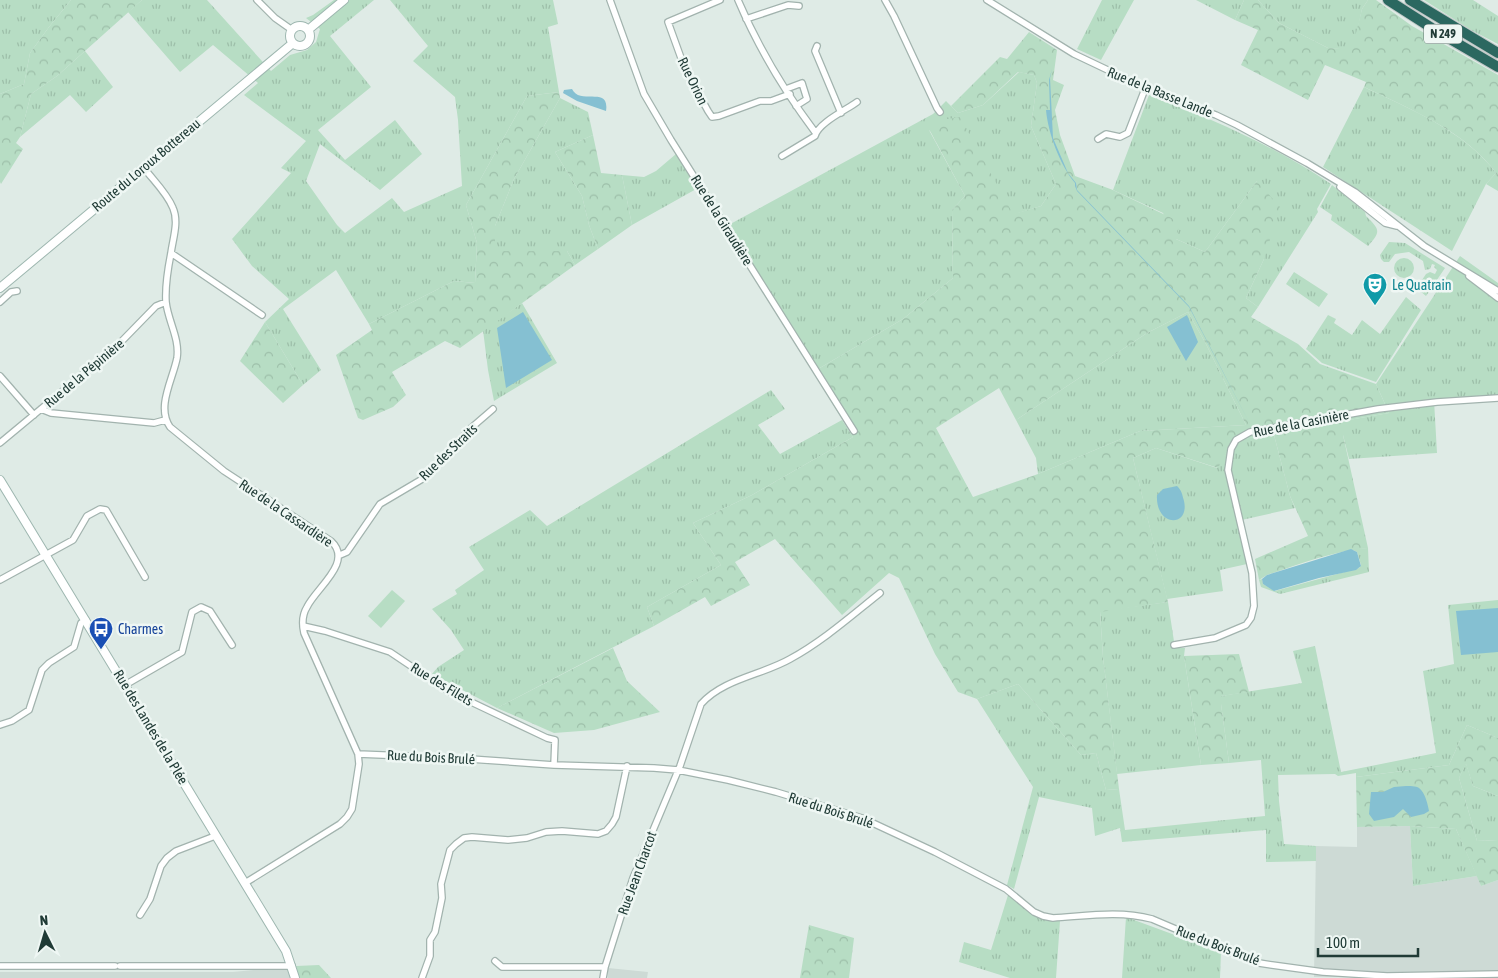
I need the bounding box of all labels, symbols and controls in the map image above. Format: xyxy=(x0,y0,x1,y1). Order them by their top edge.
road number: N 249 xyxy=(1424,24,1462,44)
street label: Rue Orion xyxy=(675,55,711,107)
street label: Rue de la Basse Lande xyxy=(1105,64,1215,120)
street label: Route du Loroux Bottereau xyxy=(89,115,203,215)
street label: Rue de la Giraudière xyxy=(688,172,756,268)
theatre icon: Le Quatrain xyxy=(1362,272,1388,306)
place label: Le Quatrain xyxy=(1392,277,1452,293)
street label: Rue de la Pépinière xyxy=(41,335,127,411)
street label: Rue de la Casinière xyxy=(1252,406,1350,440)
street label: Rue des Straits xyxy=(416,420,480,484)
street label: Rue de la Cassardière xyxy=(236,476,336,550)
bus stop icon: Charmes xyxy=(88,616,114,650)
place label: Charmes xyxy=(118,621,163,637)
street label: Rue des Filets xyxy=(408,659,476,709)
street label: Rue des Landes de la Plée xyxy=(111,667,191,787)
street label: Rue du Bois Brulé xyxy=(387,747,475,767)
street label: Rue du Bois Brulé xyxy=(787,789,875,831)
street label: Rue Jean Charcot xyxy=(614,829,660,917)
north arrow xyxy=(20,908,70,958)
text: N xyxy=(39,912,49,928)
street label: Rue du Bois Brulé xyxy=(1174,922,1262,968)
scale bar xyxy=(1318,926,1418,958)
text: 100 m xyxy=(1326,934,1360,951)

